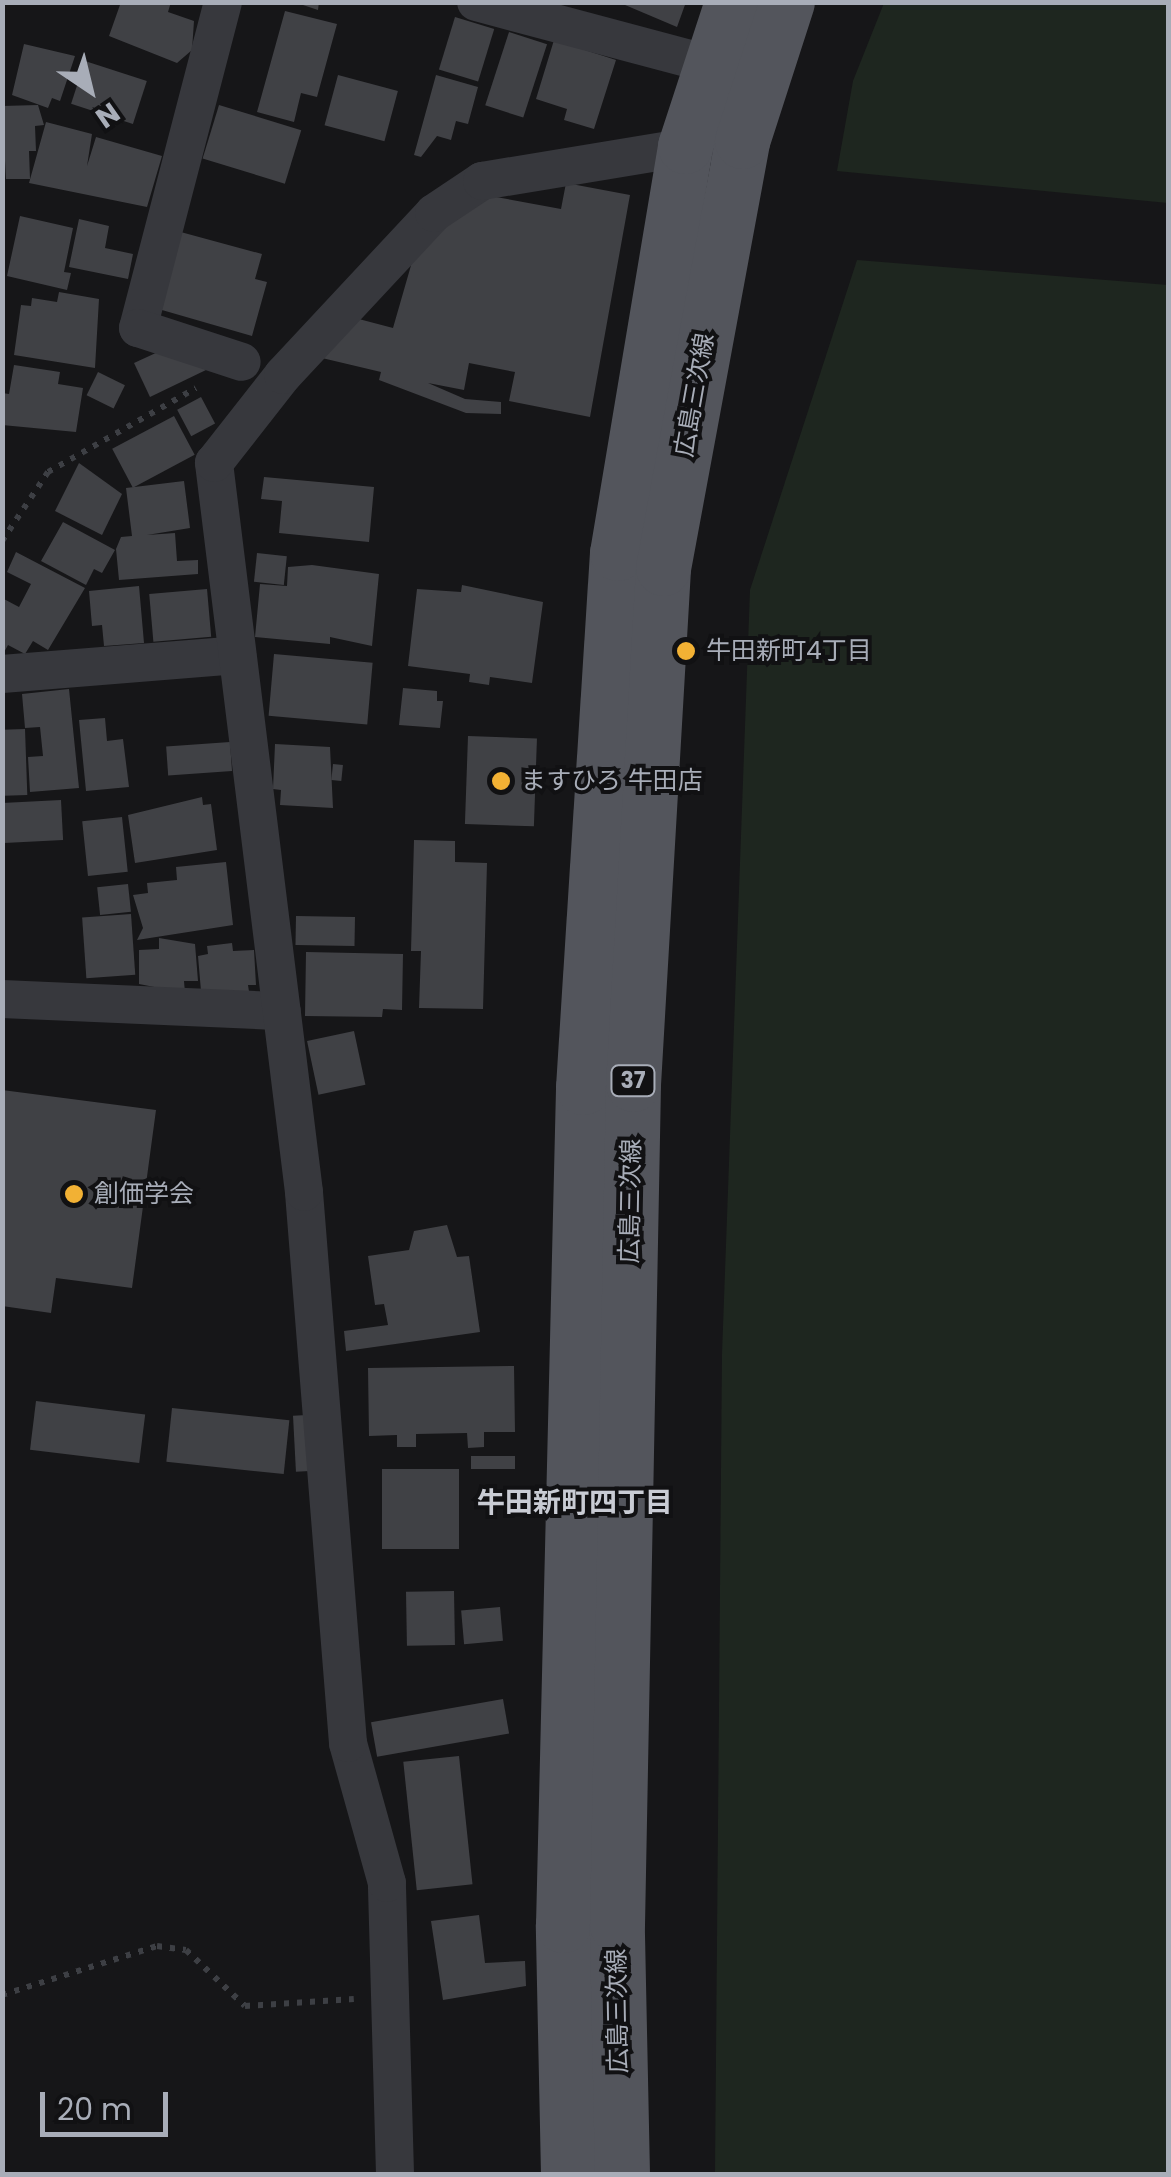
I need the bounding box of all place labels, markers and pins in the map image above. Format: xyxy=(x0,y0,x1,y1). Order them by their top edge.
place label: 牛田新町4丁目 xyxy=(706,636,872,666)
marker: 牛田新町4丁目 xyxy=(675,640,697,662)
place label: ますひろ 牛田店 xyxy=(521,766,703,796)
marker: ますひろ 牛田店 xyxy=(490,770,512,792)
place label: 創価学会 xyxy=(94,1179,194,1209)
marker: 創価学会 xyxy=(63,1183,85,1205)

